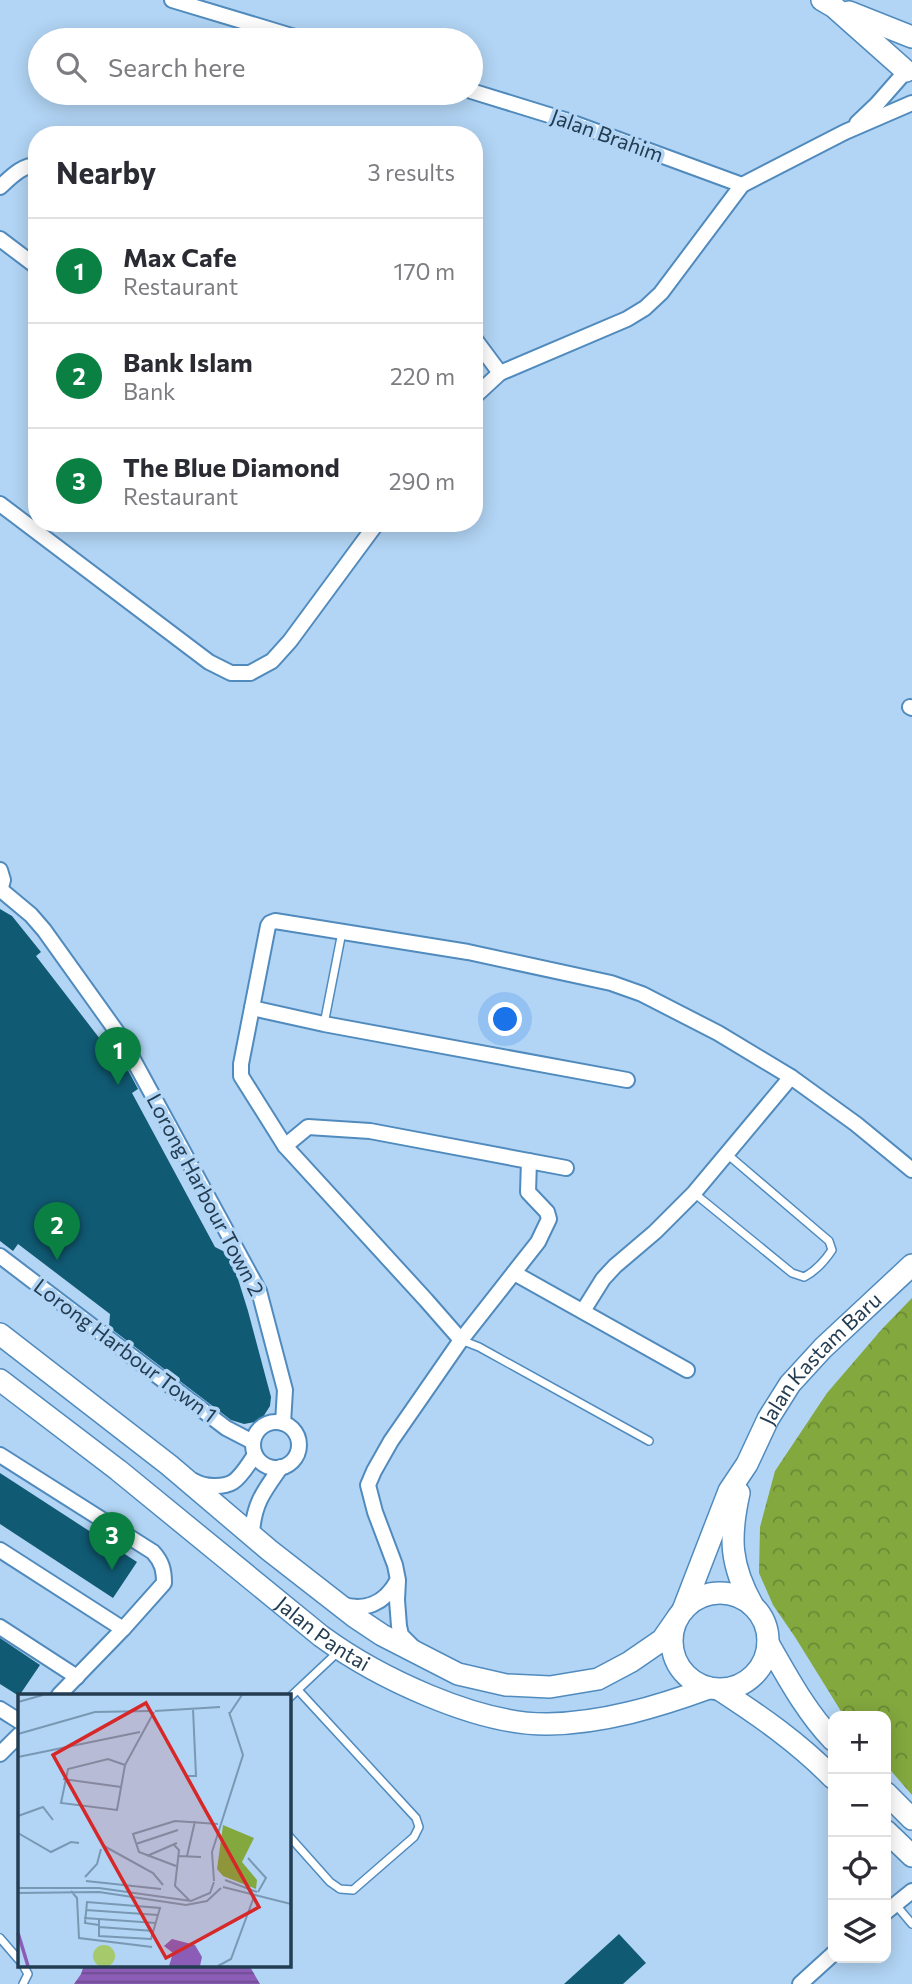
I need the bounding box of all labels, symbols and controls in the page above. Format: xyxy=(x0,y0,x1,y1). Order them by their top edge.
search box xyxy=(28,28,483,105)
icon: search xyxy=(52,48,90,86)
text: Search here xyxy=(108,51,246,82)
street label: Jalan Brahim xyxy=(548,103,667,167)
text: Nearby xyxy=(56,153,156,190)
text: 3 results xyxy=(368,158,455,186)
text: Max Cafe xyxy=(123,241,237,272)
text: 1 xyxy=(74,257,84,285)
text: 170 m xyxy=(394,257,455,285)
text: Restaurant xyxy=(123,272,238,300)
text: Bank Islam xyxy=(123,346,253,377)
text: 2 xyxy=(72,362,86,390)
text: 220 m xyxy=(390,362,455,390)
text: Bank xyxy=(123,377,176,405)
text: The Blue Diamond xyxy=(123,451,340,482)
text: 3 xyxy=(72,467,86,495)
text: 290 m xyxy=(389,467,455,495)
text: Restaurant xyxy=(123,482,238,510)
your location xyxy=(488,1002,522,1036)
pin: 1 xyxy=(95,1027,141,1085)
street label: Lorong Harbour Town 2 xyxy=(142,1089,270,1300)
pin: 2 xyxy=(34,1202,80,1260)
street label: Lorong Harbour Town 1 xyxy=(29,1273,222,1427)
street label: Jalan Kastam Baru xyxy=(753,1286,886,1428)
pin: 3 xyxy=(89,1512,135,1570)
street label: Jalan Pantai xyxy=(271,1590,375,1675)
inset map xyxy=(18,1694,290,1966)
map controls xyxy=(828,1711,891,1963)
button: + xyxy=(828,1711,891,1774)
button: − xyxy=(828,1774,891,1837)
button: locate xyxy=(828,1837,891,1900)
button: layers xyxy=(828,1900,891,1963)

